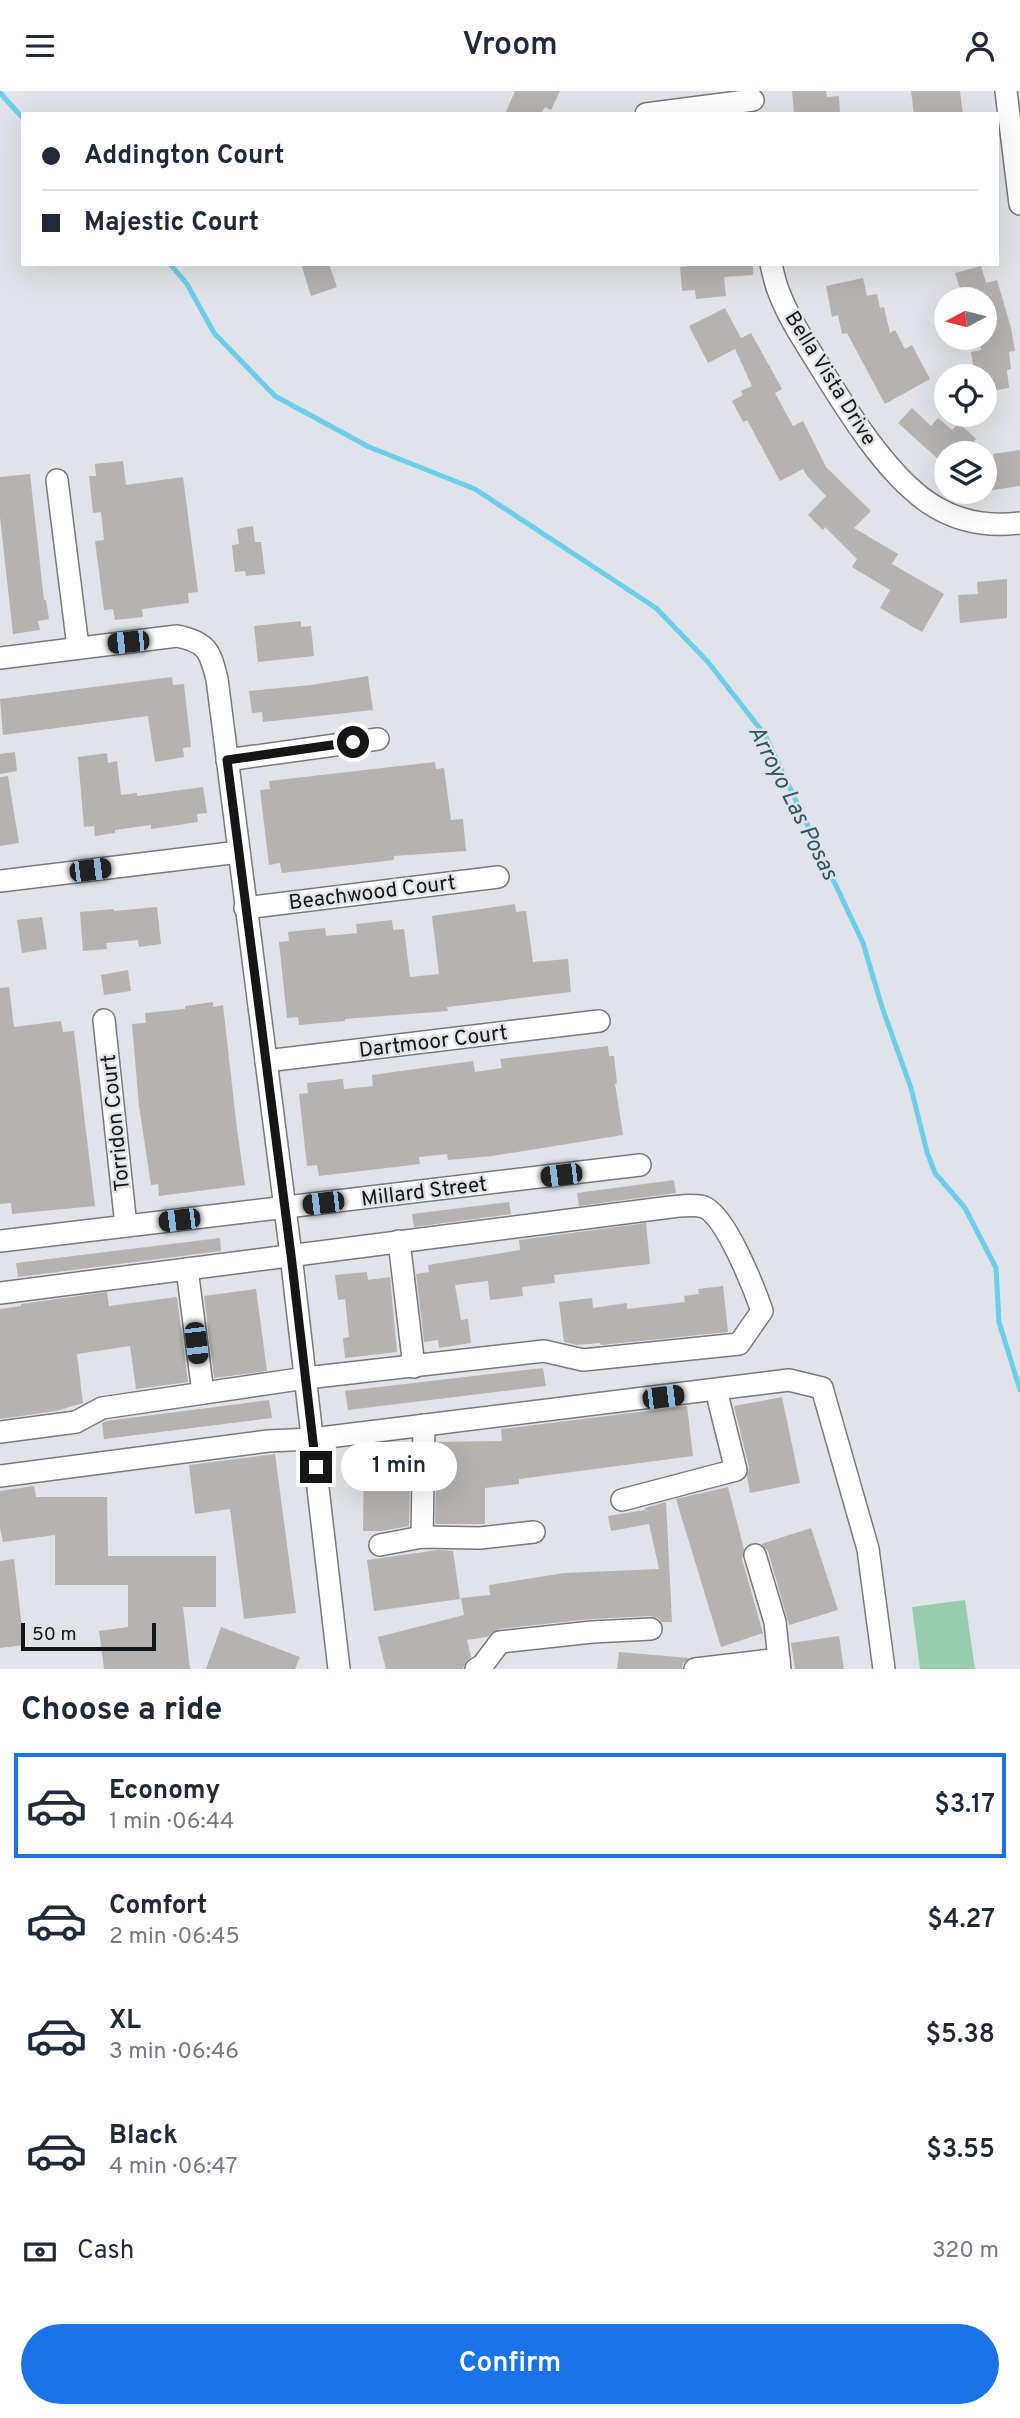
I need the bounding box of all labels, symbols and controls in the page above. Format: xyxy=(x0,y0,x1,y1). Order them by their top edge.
text: Vroom xyxy=(462,26,558,66)
icon: menu xyxy=(21,27,59,65)
icon: person xyxy=(961,27,999,65)
text: Addington Court xyxy=(84,140,285,173)
text: Majestic Court xyxy=(84,207,259,240)
north arrow xyxy=(934,287,998,350)
map controls xyxy=(934,287,997,504)
street label: Bella Vista Drive xyxy=(778,307,882,451)
button: locate xyxy=(934,364,997,427)
button: layers xyxy=(934,441,997,504)
car xyxy=(107,629,150,655)
water label: Arroyo Las Posas xyxy=(740,721,843,886)
route start xyxy=(337,726,369,758)
car xyxy=(68,857,113,883)
street label: Beachwood Court xyxy=(287,870,457,917)
street label: Dartmoor Court xyxy=(357,1020,509,1065)
street label: Torridon Court xyxy=(96,1053,137,1193)
car xyxy=(539,1162,584,1188)
street label: Millard Street xyxy=(360,1171,489,1214)
car xyxy=(301,1190,346,1216)
car xyxy=(157,1207,202,1233)
car xyxy=(184,1321,209,1365)
car xyxy=(641,1384,686,1410)
callout: 1 min xyxy=(340,1443,456,1491)
route end xyxy=(300,1451,332,1483)
text: 1 min xyxy=(372,1452,426,1481)
scale bar xyxy=(21,1620,156,1652)
text: 50 m xyxy=(32,1623,77,1647)
text: Choose a ride xyxy=(21,1691,222,1731)
icon: car xyxy=(25,1774,88,1837)
text: Economy xyxy=(109,1775,220,1808)
text: $3.17 xyxy=(934,1789,995,1822)
text: 1 min · 06:44 xyxy=(109,1808,234,1837)
icon: car xyxy=(25,1889,88,1952)
text: Comfort xyxy=(109,1890,207,1923)
text: $4.27 xyxy=(927,1904,995,1937)
text: 2 min · 06:45 xyxy=(109,1923,240,1952)
icon: car xyxy=(25,2004,88,2067)
text: XL xyxy=(109,2005,141,2038)
text: $5.38 xyxy=(926,2019,995,2052)
text: 3 min · 06:46 xyxy=(109,2038,239,2067)
icon: car xyxy=(25,2119,88,2182)
text: Black xyxy=(109,2120,178,2153)
text: $3.55 xyxy=(926,2134,995,2167)
text: 4 min · 06:47 xyxy=(109,2153,238,2182)
icon: cash xyxy=(21,2233,59,2271)
text: Cash xyxy=(77,2235,134,2268)
text: 320 m xyxy=(932,2237,999,2266)
button: Confirm xyxy=(21,2324,999,2404)

